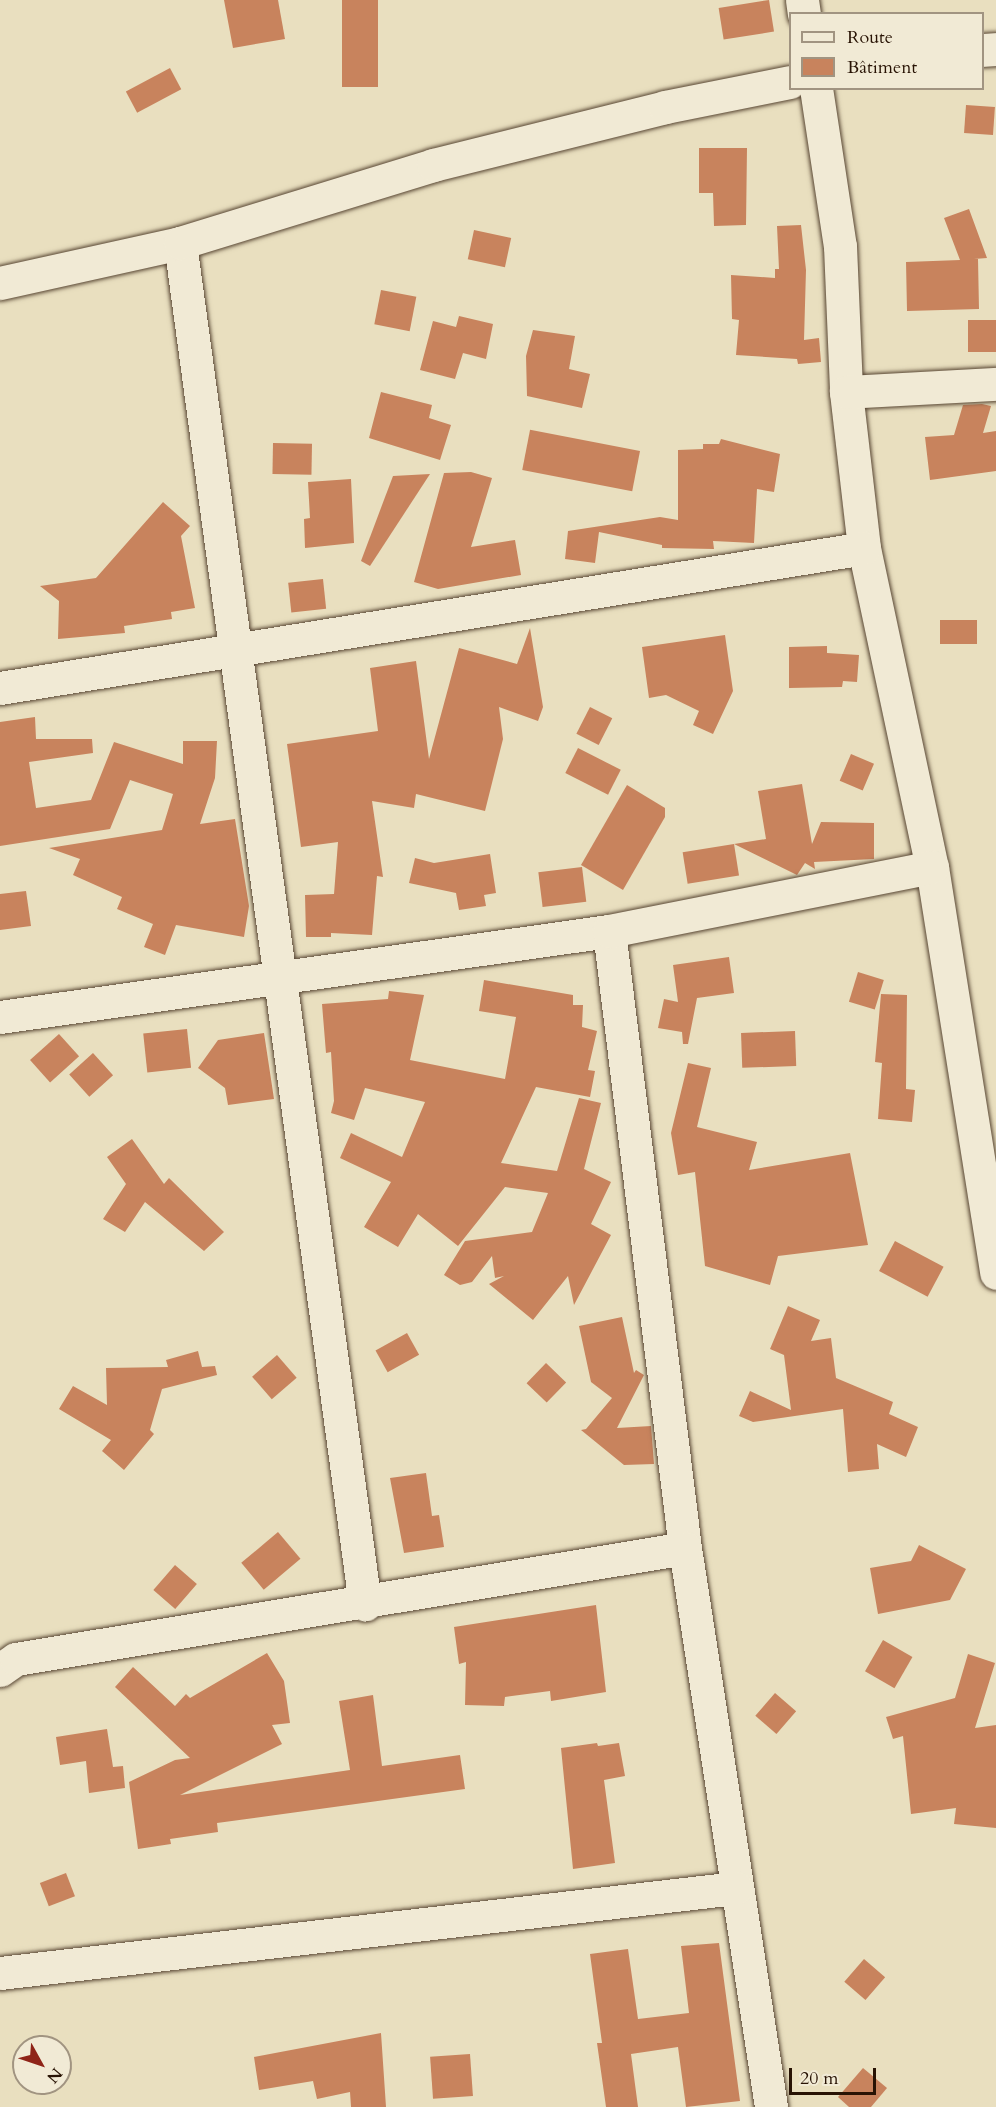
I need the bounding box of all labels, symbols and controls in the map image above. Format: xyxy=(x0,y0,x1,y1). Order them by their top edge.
legend xyxy=(789,12,984,90)
text: Route xyxy=(847,25,893,50)
text: Bâtiment xyxy=(847,55,917,80)
north arrow xyxy=(12,2035,72,2095)
scale bar xyxy=(792,2056,879,2094)
text: N xyxy=(41,2063,67,2088)
text: 20 m xyxy=(800,2066,839,2091)

